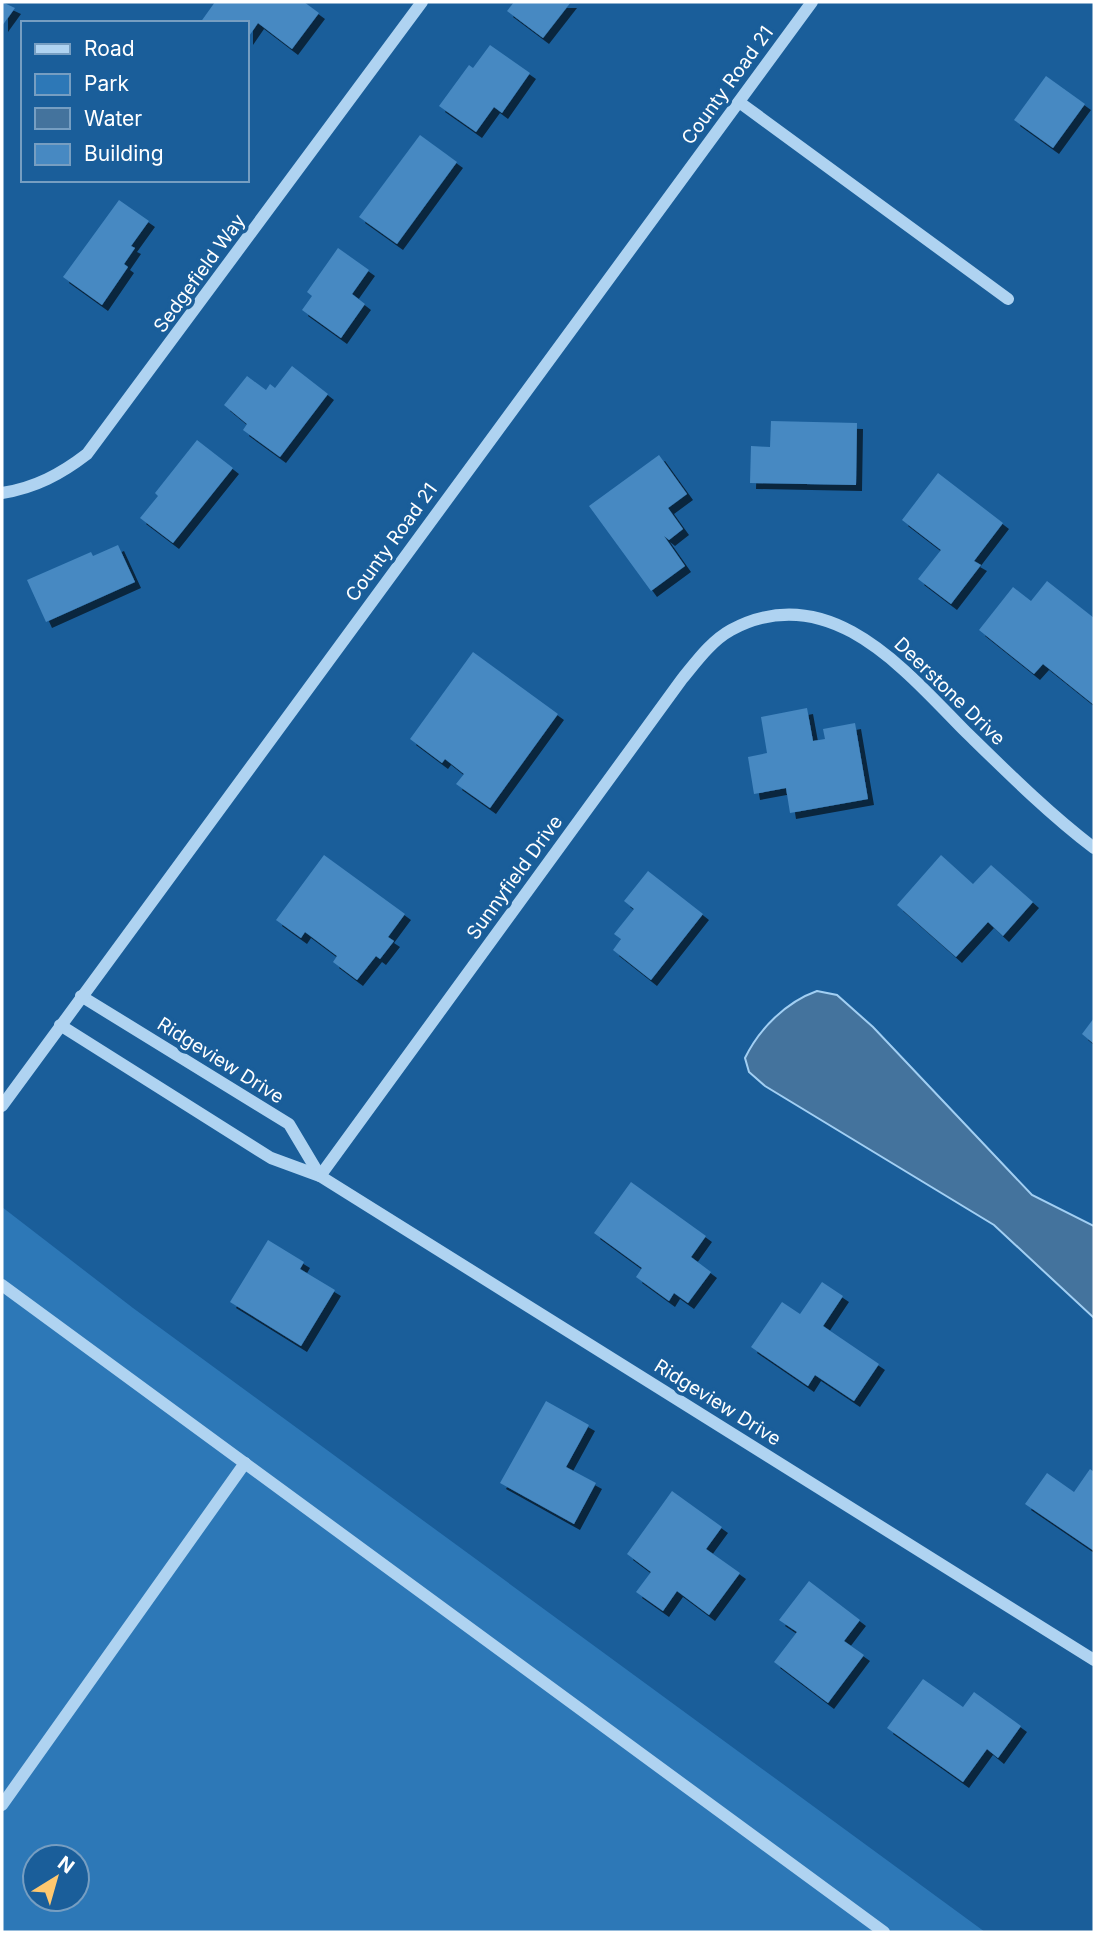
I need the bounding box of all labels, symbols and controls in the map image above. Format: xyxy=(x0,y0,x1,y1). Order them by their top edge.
legend xyxy=(21,21,248,182)
street label: County Road 21 xyxy=(677,22,778,149)
text: Road xyxy=(84,36,135,61)
text: Park xyxy=(84,71,129,96)
text: Water xyxy=(84,106,142,131)
text: Building xyxy=(84,141,164,166)
street label: Sedgefield Way xyxy=(149,209,250,337)
street label: County Road 21 xyxy=(341,479,442,606)
street label: Deerstone Drive xyxy=(889,633,1010,750)
street label: Sunnyfield Drive xyxy=(462,811,567,944)
street label: Ridgeview Drive xyxy=(153,1012,288,1109)
street label: Ridgeview Drive xyxy=(650,1354,785,1451)
north arrow xyxy=(21,1843,91,1913)
text: N xyxy=(53,1851,79,1878)

